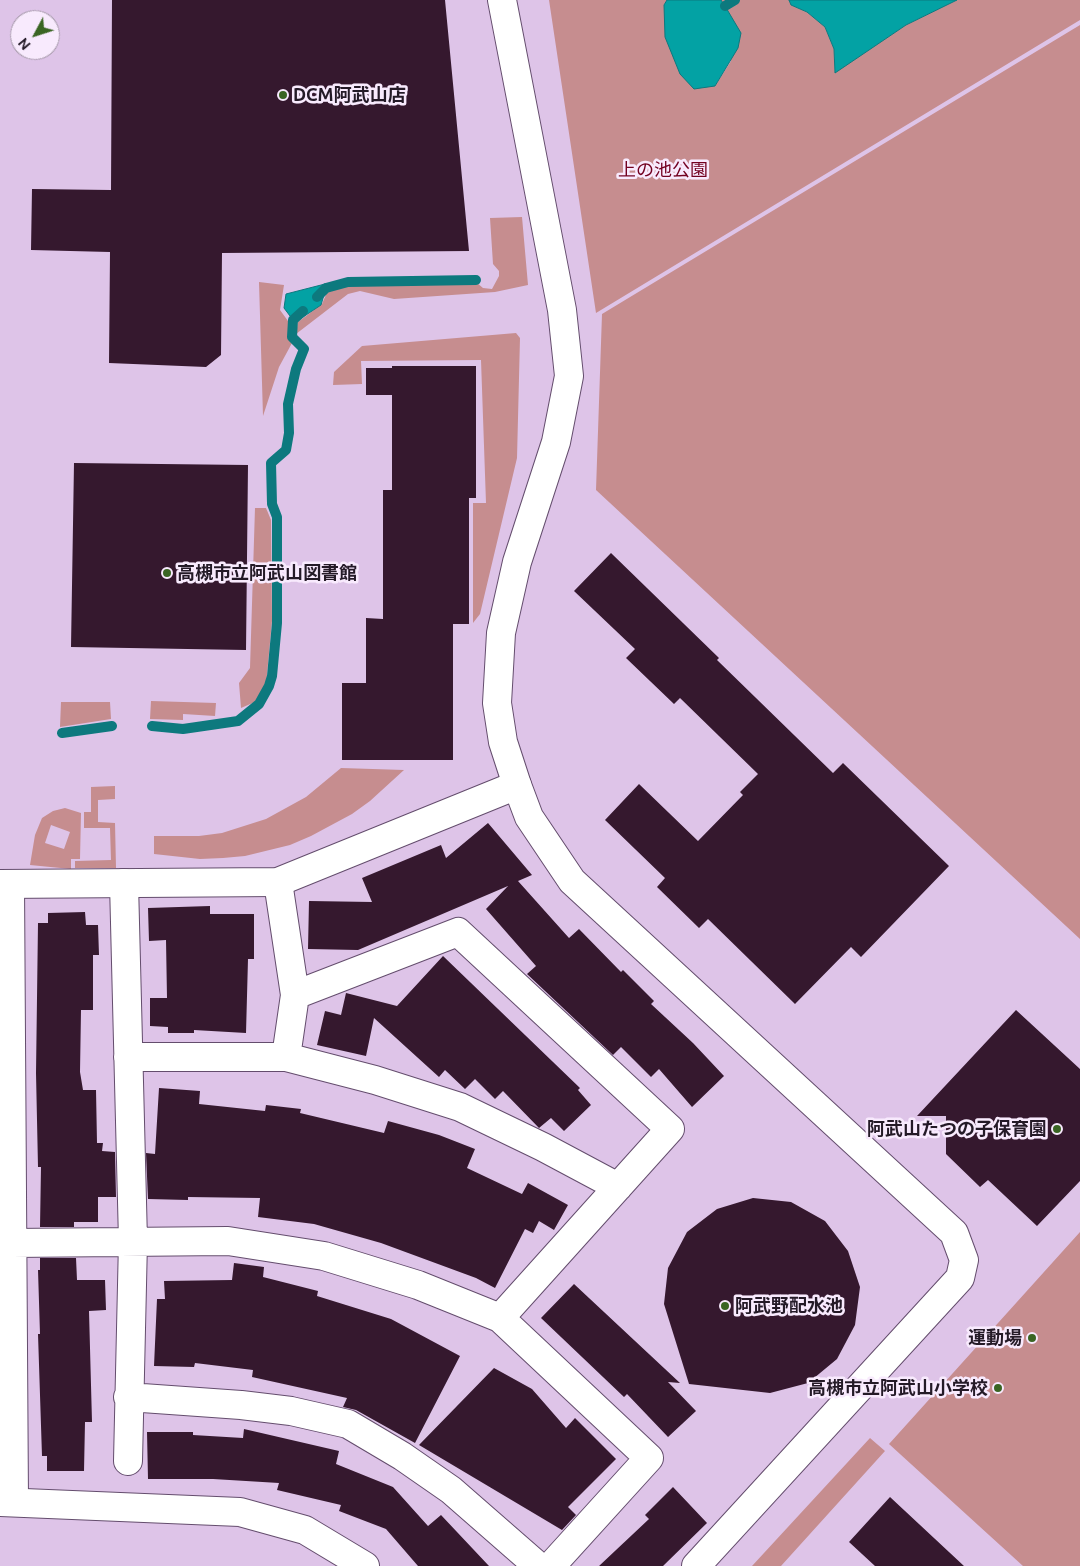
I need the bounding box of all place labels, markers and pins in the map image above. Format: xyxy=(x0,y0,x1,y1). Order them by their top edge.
place label: DCM阿武山店 xyxy=(293,84,406,106)
marker: DCM阿武山店 xyxy=(277,89,289,101)
place label: 高槻市立阿武山図書館 xyxy=(177,562,357,584)
marker: 高槻市立阿武山図書館 xyxy=(161,567,173,579)
place label: 阿武山たつの子保育園 xyxy=(867,1118,1047,1140)
marker: 阿武山たつの子保育園 xyxy=(1051,1123,1063,1135)
place label: 阿武野配水池 xyxy=(735,1295,843,1317)
marker: 阿武野配水池 xyxy=(719,1300,731,1312)
place label: 運動場 xyxy=(968,1327,1022,1349)
marker: 運動場 xyxy=(1026,1332,1038,1344)
place label: 高槻市立阿武山小学校 xyxy=(808,1377,988,1399)
marker: 高槻市立阿武山小学校 xyxy=(992,1382,1004,1394)

